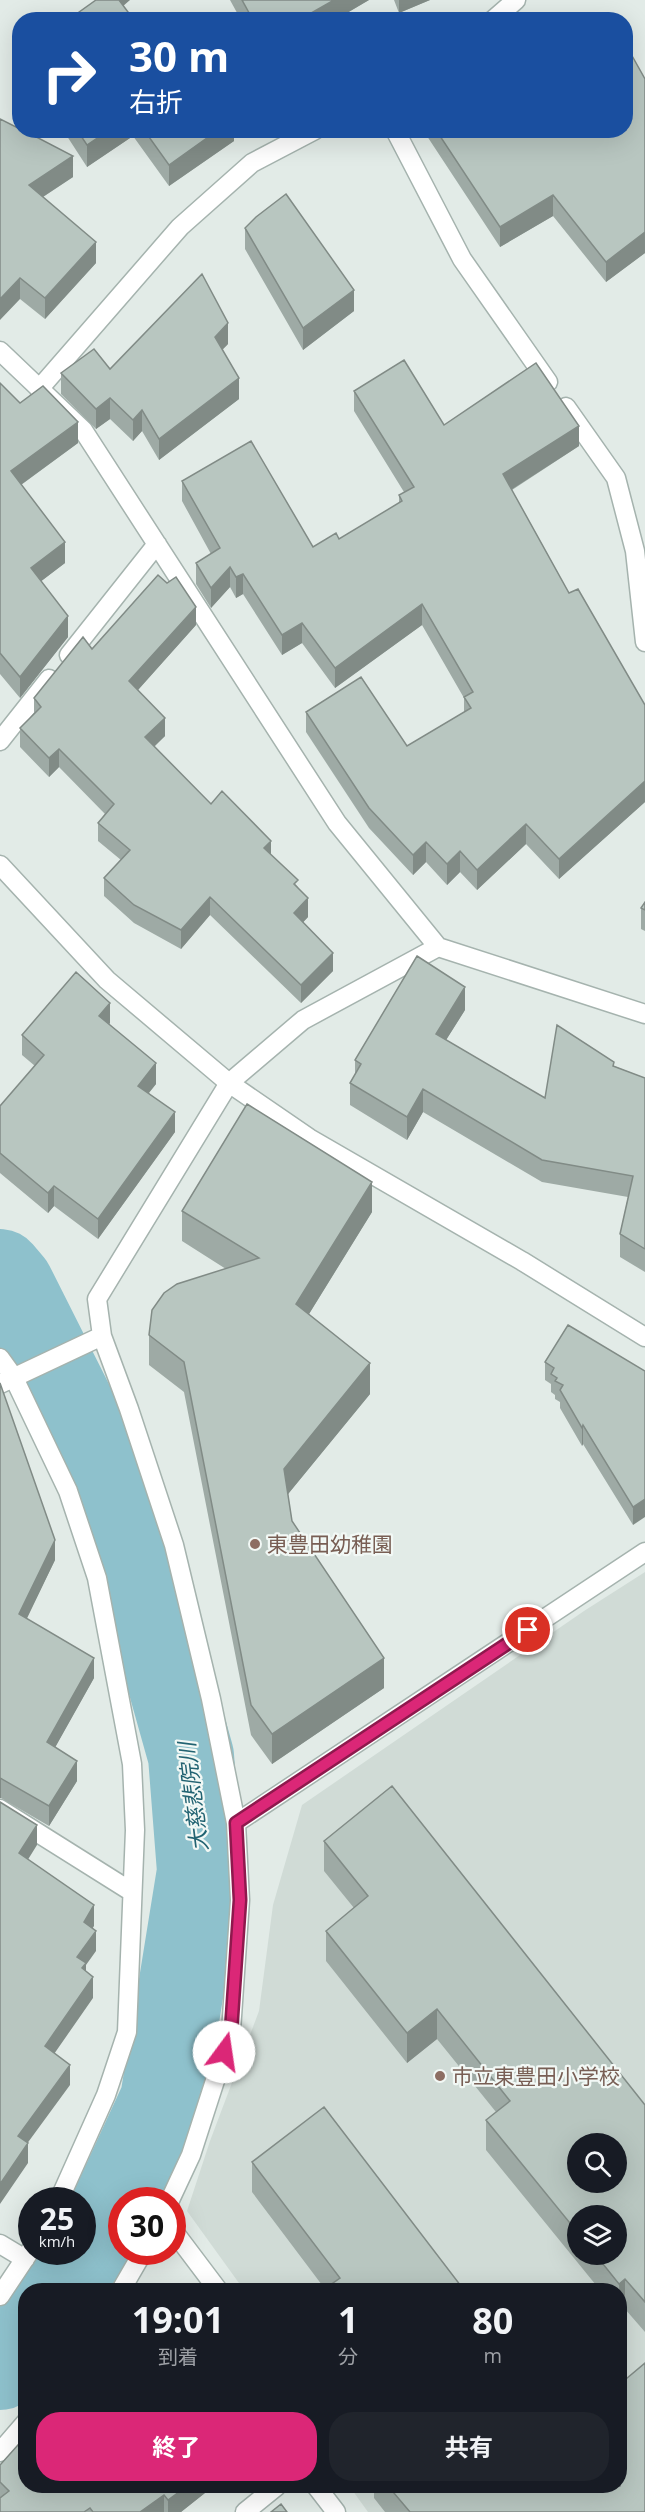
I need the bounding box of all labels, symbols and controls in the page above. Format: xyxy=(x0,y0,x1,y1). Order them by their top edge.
text: 30 m xyxy=(129,27,229,84)
icon: right xyxy=(30,36,108,114)
text: 右折 xyxy=(129,83,183,120)
place label: 東豊田幼稚園 xyxy=(267,1530,393,1558)
marker: 東豊田幼稚園 xyxy=(248,1537,262,1551)
pin xyxy=(502,1604,553,1655)
icon: arrive xyxy=(511,1613,544,1646)
water label: 大慈悲院川 xyxy=(170,1739,214,1853)
position arrow xyxy=(192,2020,256,2084)
place label: 市立東豊田小学校 xyxy=(452,2062,620,2090)
marker: 市立東豊田小学校 xyxy=(433,2069,447,2083)
map controls xyxy=(567,2133,627,2265)
button: search xyxy=(567,2133,627,2193)
speed limit sign: 30 xyxy=(108,2187,186,2265)
text: 25 xyxy=(40,2198,74,2239)
button: layers xyxy=(567,2205,627,2265)
text: km/h xyxy=(39,2231,75,2251)
text: 19:01 xyxy=(132,2295,224,2344)
text: 1 xyxy=(338,2295,359,2344)
text: 80 xyxy=(472,2296,513,2345)
text: m xyxy=(484,2342,502,2369)
text: 到着 xyxy=(158,2343,198,2370)
text: 分 xyxy=(338,2343,358,2370)
button: 終了 xyxy=(36,2412,317,2481)
button: 共有 xyxy=(329,2412,609,2481)

